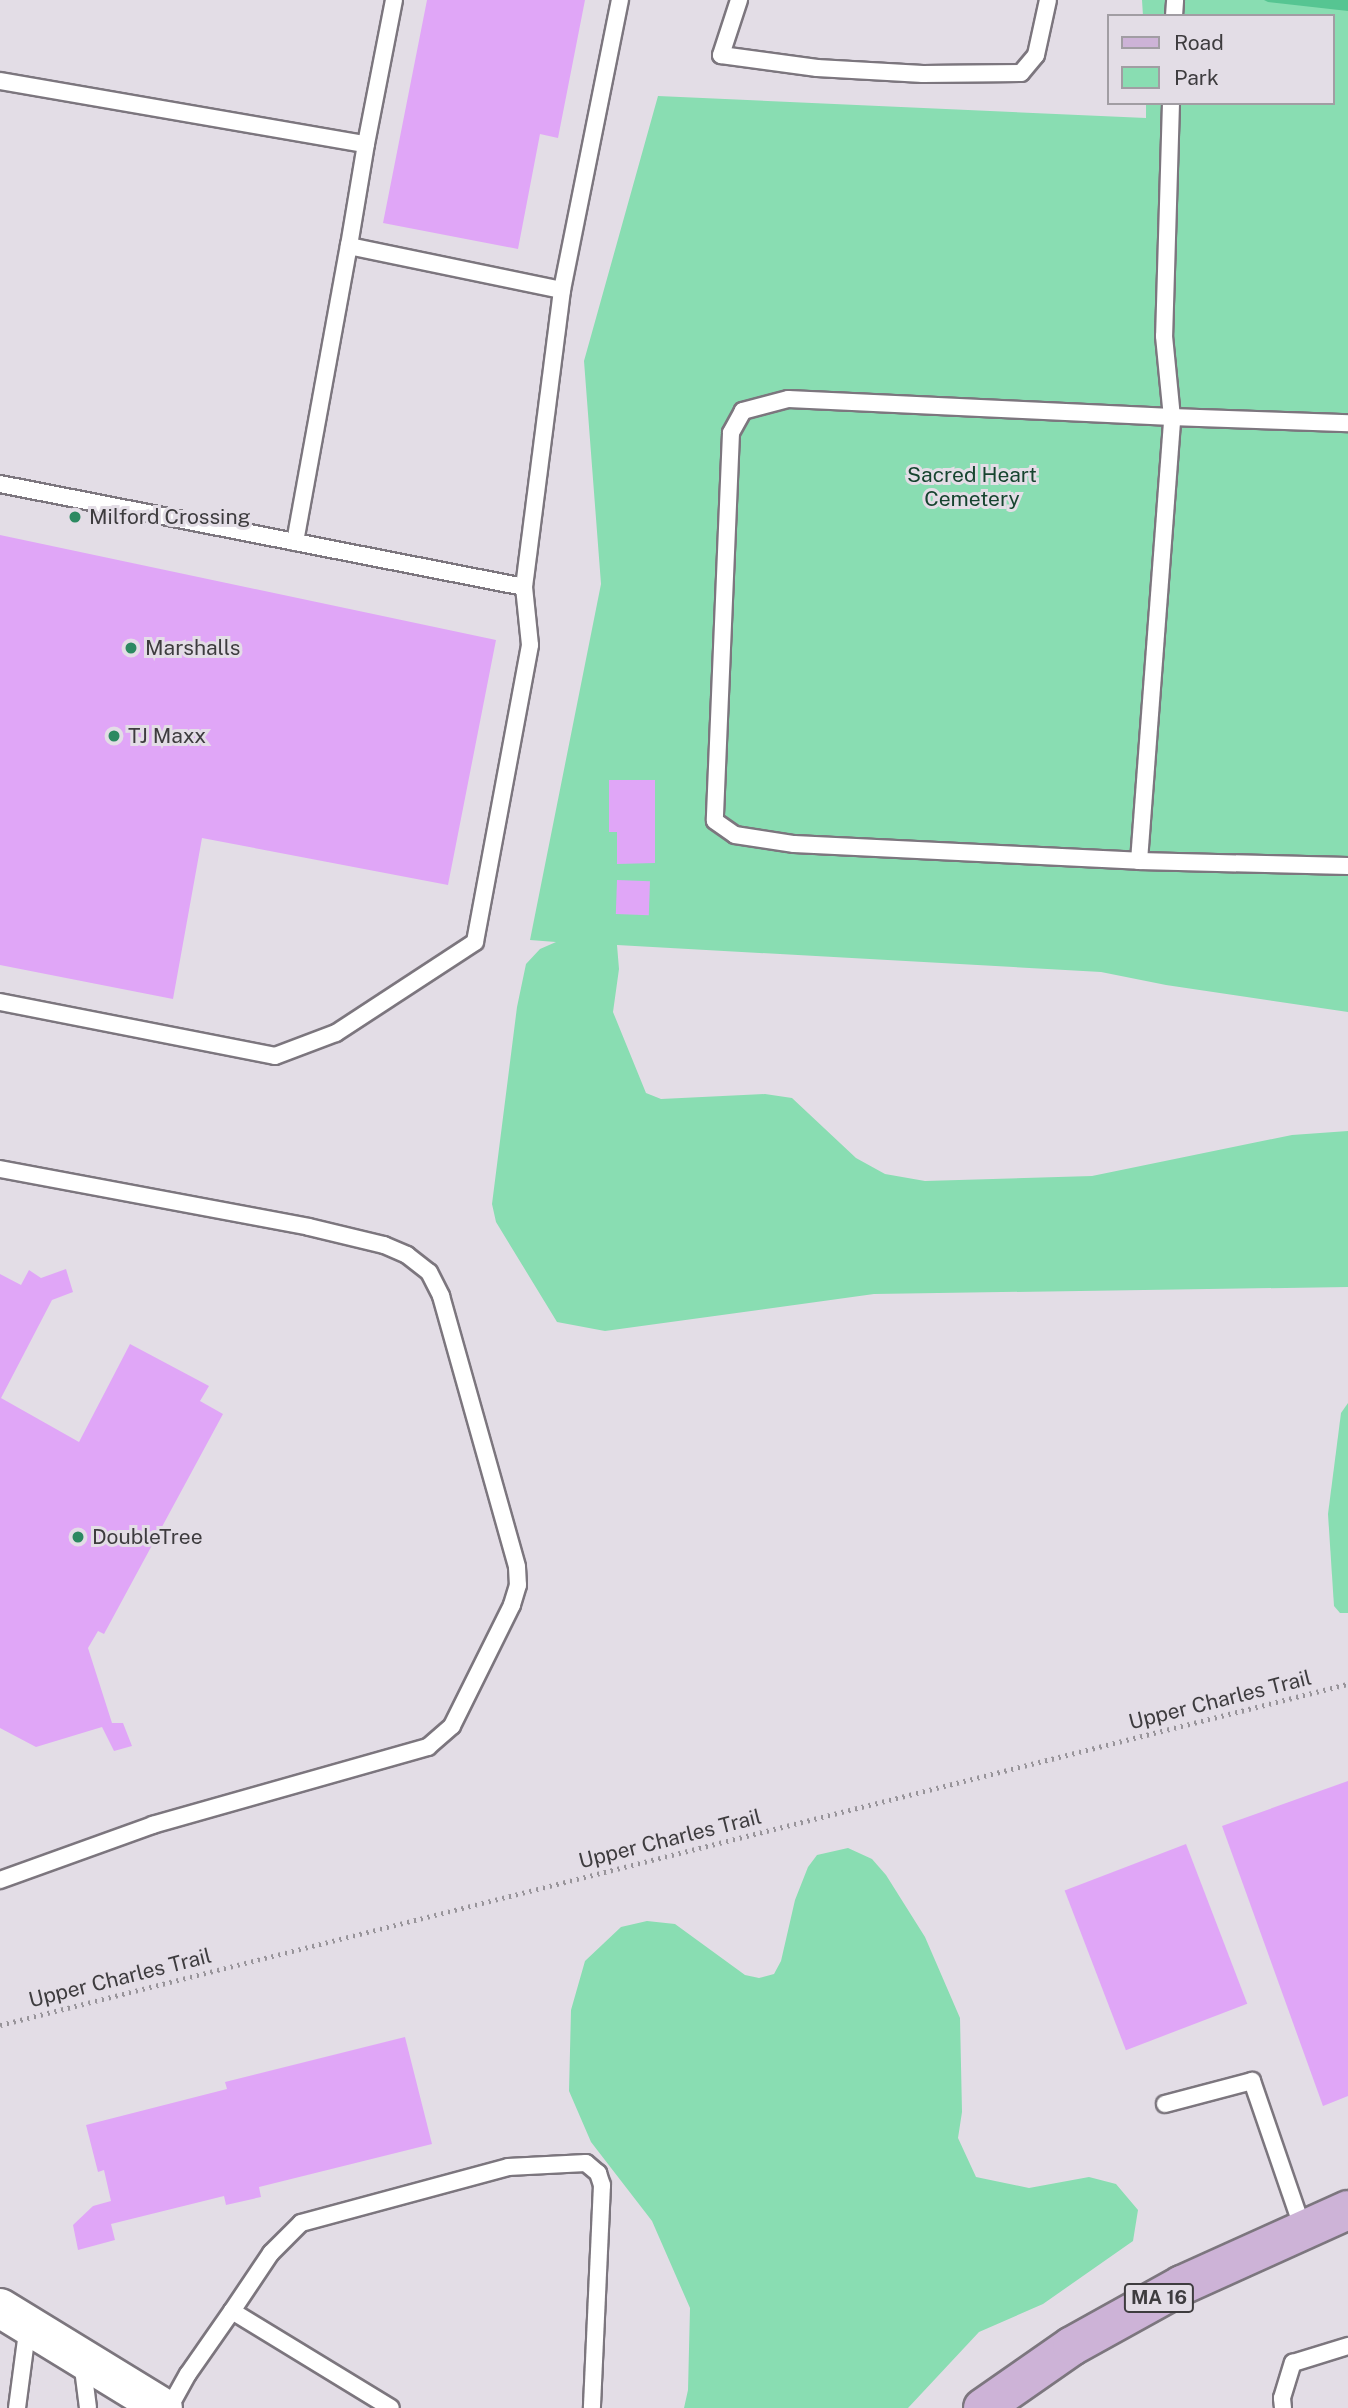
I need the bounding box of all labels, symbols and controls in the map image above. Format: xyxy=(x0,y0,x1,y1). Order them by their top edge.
legend xyxy=(1106,14,1334,105)
text: Road xyxy=(1174,30,1224,55)
text: Park xyxy=(1174,65,1219,90)
park label: Sacred Heart Cemetery xyxy=(907,462,1037,512)
place label: Milford Crossing xyxy=(89,504,251,530)
marker: Milford Crossing xyxy=(67,509,83,525)
place label: Marshalls xyxy=(145,635,240,661)
marker: Marshalls xyxy=(123,640,139,656)
place label: TJ Maxx xyxy=(128,723,206,749)
marker: TJ Maxx xyxy=(106,728,122,744)
place label: DoubleTree xyxy=(92,1524,203,1550)
marker: DoubleTree xyxy=(70,1529,86,1545)
street label: Upper Charles Trail xyxy=(1126,1665,1314,1735)
street label: Upper Charles Trail xyxy=(576,1804,764,1874)
street label: Upper Charles Trail xyxy=(26,1943,214,2013)
road number: MA 16 xyxy=(1122,2282,1196,2314)

